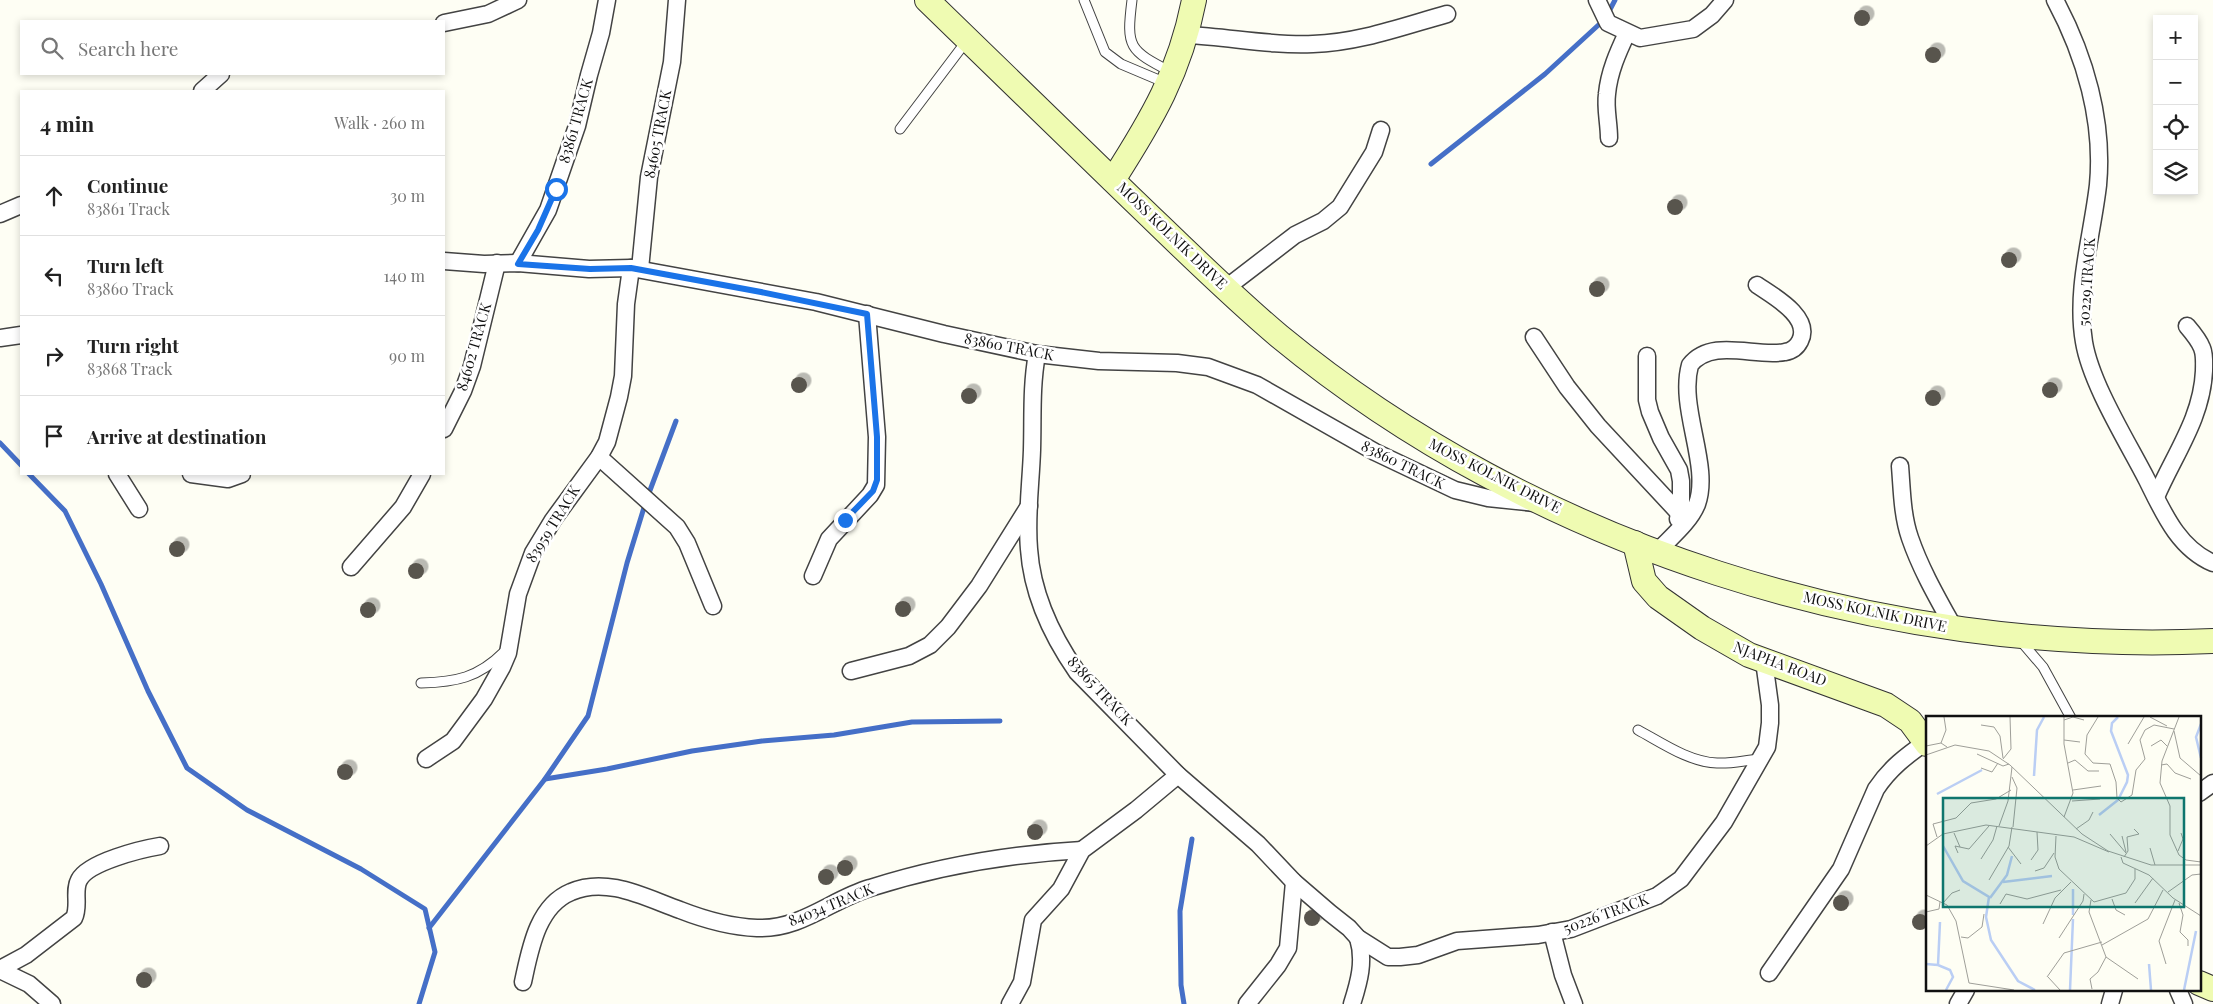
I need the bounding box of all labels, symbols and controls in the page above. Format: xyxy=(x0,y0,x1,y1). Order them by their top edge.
map controls xyxy=(2153,15,2198,195)
button: + xyxy=(2153,15,2198,60)
search box xyxy=(20,20,445,75)
icon: search xyxy=(38,34,66,62)
text: Search here xyxy=(78,35,178,61)
button: − xyxy=(2153,60,2198,105)
street label: 83861 TRACK xyxy=(553,76,597,165)
street label: 84605 TRACK xyxy=(639,88,675,180)
button: locate xyxy=(2153,105,2198,150)
text: 4 min xyxy=(40,109,94,137)
text: Walk · 260 m xyxy=(334,112,425,133)
button: layers xyxy=(2153,150,2198,195)
text: Continue xyxy=(87,172,168,198)
street label: MOSS KOLNIK DRIVE xyxy=(1113,177,1232,293)
route start xyxy=(545,178,568,201)
icon: ahead xyxy=(40,182,68,210)
text: 30 m xyxy=(390,185,425,206)
text: 83861 Track xyxy=(87,198,170,219)
street label: 50229 TRACK xyxy=(2073,237,2099,327)
text: Turn left xyxy=(87,252,164,278)
icon: left xyxy=(40,262,68,290)
text: 140 m xyxy=(383,265,425,286)
text: 83860 Track xyxy=(87,278,174,299)
street label: 84602 TRACK xyxy=(451,300,495,393)
street label: 83860 TRACK xyxy=(963,328,1056,365)
text: Turn right xyxy=(87,332,179,358)
icon: right xyxy=(40,342,68,370)
text: 90 m xyxy=(389,345,425,366)
text: 83868 Track xyxy=(87,358,172,379)
icon: arrive xyxy=(40,422,68,450)
text: Arrive at destination xyxy=(87,423,267,449)
street label: MOSS KOLNIK DRIVE xyxy=(1426,433,1565,517)
street label: 83860 TRACK xyxy=(1358,435,1449,493)
street label: 83959 TRACK xyxy=(520,481,584,566)
route end xyxy=(834,509,857,532)
street label: MOSS KOLNIK DRIVE xyxy=(1802,586,1949,636)
street label: NJAPHA ROAD xyxy=(1731,636,1830,690)
street label: 83865 TRACK xyxy=(1063,651,1138,729)
inset map xyxy=(1926,716,2200,992)
street label: 84034 TRACK xyxy=(785,878,876,930)
street label: 50226 TRACK xyxy=(1560,888,1651,938)

